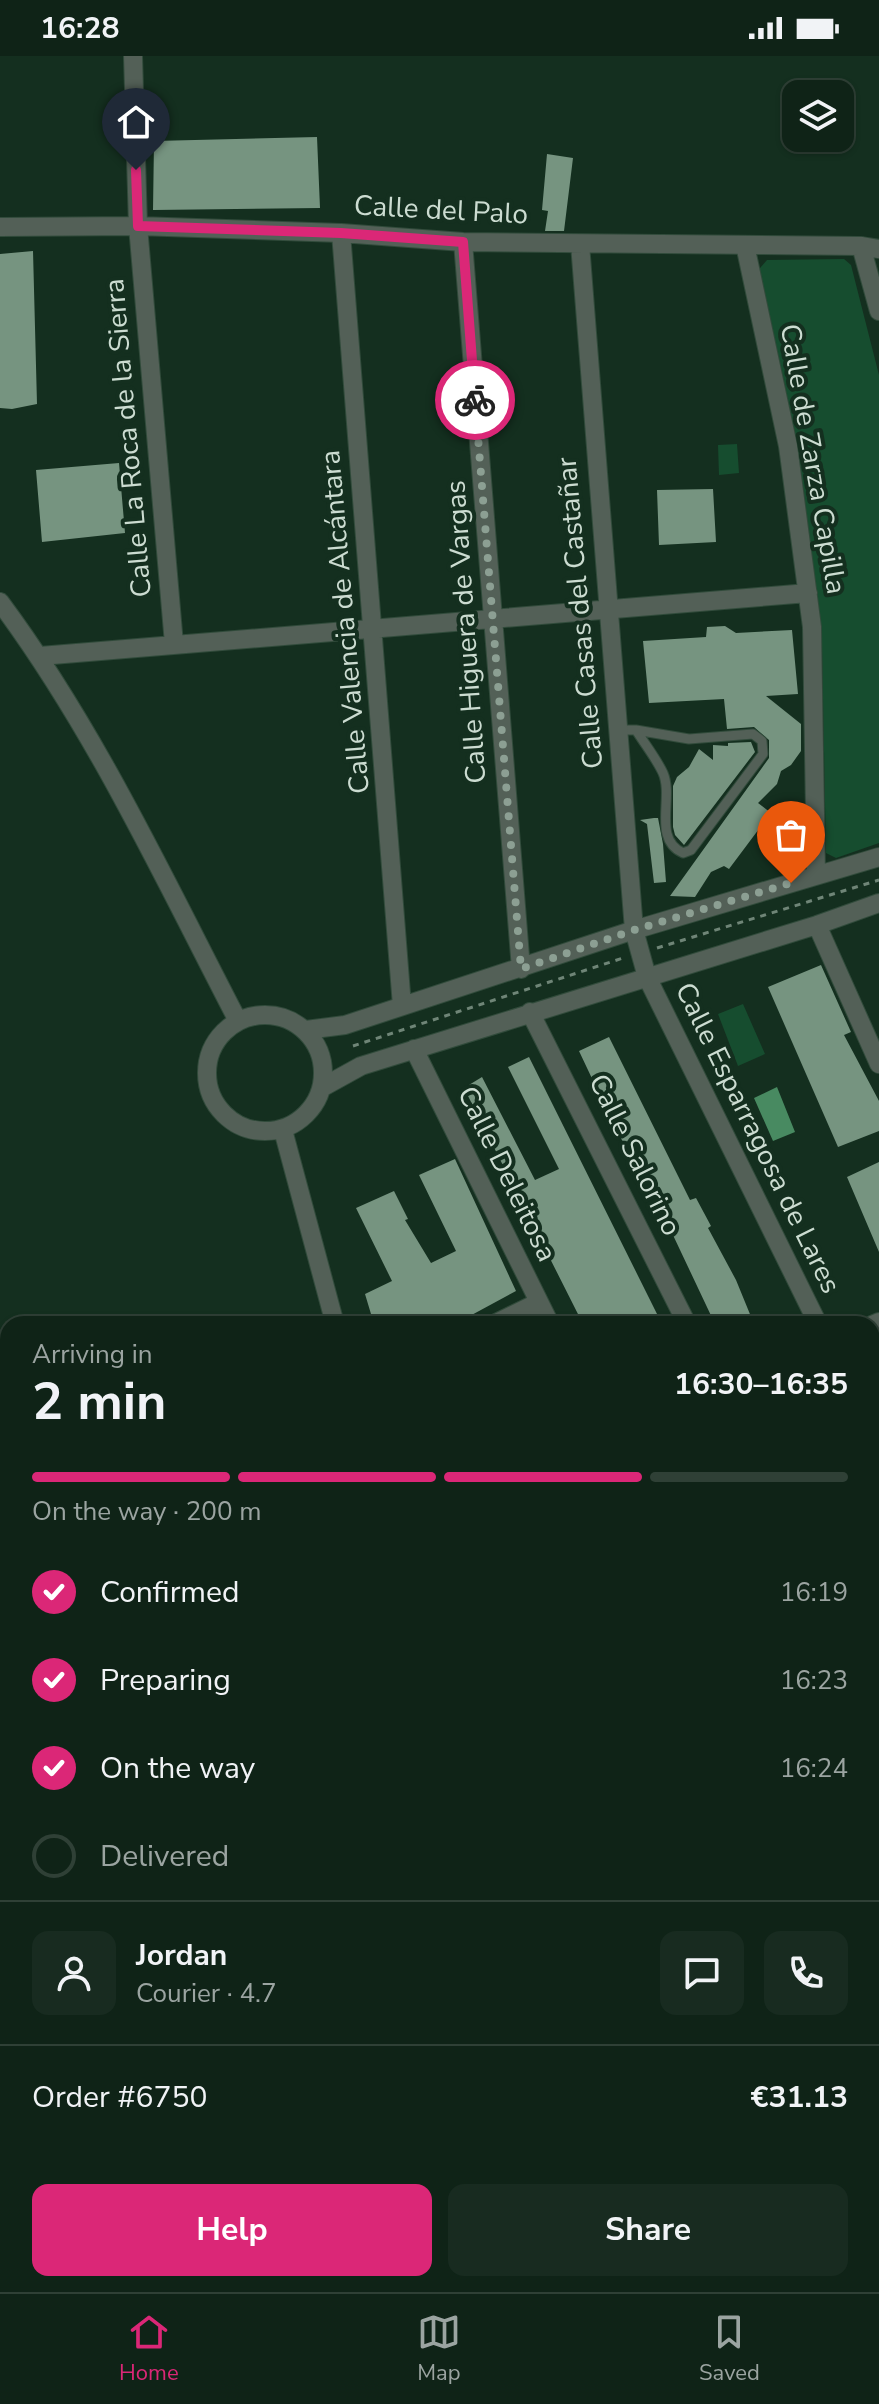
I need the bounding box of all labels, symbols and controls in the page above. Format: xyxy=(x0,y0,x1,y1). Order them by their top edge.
text: 16:28 xyxy=(40,8,119,49)
map controls xyxy=(782,80,854,152)
button: layers xyxy=(782,80,854,152)
pin xyxy=(102,88,170,170)
icon: home xyxy=(114,100,158,144)
street label: Calle del Palo xyxy=(353,186,529,234)
street label: Calle La Roca de la Sierra xyxy=(95,277,161,599)
street label: Calle de Zarza Capilla xyxy=(771,321,855,597)
courier xyxy=(435,360,515,440)
icon: bike xyxy=(453,378,497,422)
street label: Calle Valencia de Alcántara xyxy=(311,449,379,795)
street label: Calle Casas del Castañar xyxy=(547,456,613,770)
street label: Calle Higuera de Vargas xyxy=(436,479,496,785)
pin xyxy=(757,801,825,883)
icon: bag xyxy=(769,813,813,857)
street label: Calle Esparragosa de Lares xyxy=(666,976,850,1300)
street label: Calle Salorino xyxy=(579,1068,691,1242)
street label: Calle Deleitosa xyxy=(448,1080,566,1268)
text: Arriving in xyxy=(32,1337,153,1372)
text: 16:30–16:35 xyxy=(674,1364,848,1405)
text: 2 min xyxy=(32,1366,167,1437)
text: On the way · 200 m xyxy=(32,1494,261,1529)
icon: check xyxy=(32,1570,76,1614)
text: Confirmed xyxy=(100,1572,240,1613)
text: 16:19 xyxy=(780,1575,848,1610)
icon: check xyxy=(32,1658,76,1702)
text: Preparing xyxy=(100,1660,231,1701)
text: 16:23 xyxy=(780,1663,848,1698)
icon: check xyxy=(32,1746,76,1790)
text: On the way xyxy=(100,1748,255,1789)
text: 16:24 xyxy=(780,1751,848,1786)
text: Delivered xyxy=(100,1836,229,1877)
button: person xyxy=(32,1931,116,2015)
button: chat xyxy=(660,1931,744,2015)
button: phone xyxy=(764,1931,848,2015)
text: Jordan xyxy=(136,1935,227,1976)
text: Courier · 4.7 xyxy=(136,1976,277,2011)
text: Order #6750 xyxy=(32,2077,207,2118)
text: €31.13 xyxy=(751,2077,848,2118)
button: Help xyxy=(32,2184,432,2276)
button: Share xyxy=(448,2184,848,2276)
tab: Home xyxy=(119,2310,179,2388)
tab: Map xyxy=(417,2310,461,2388)
tab: Saved xyxy=(699,2310,760,2388)

